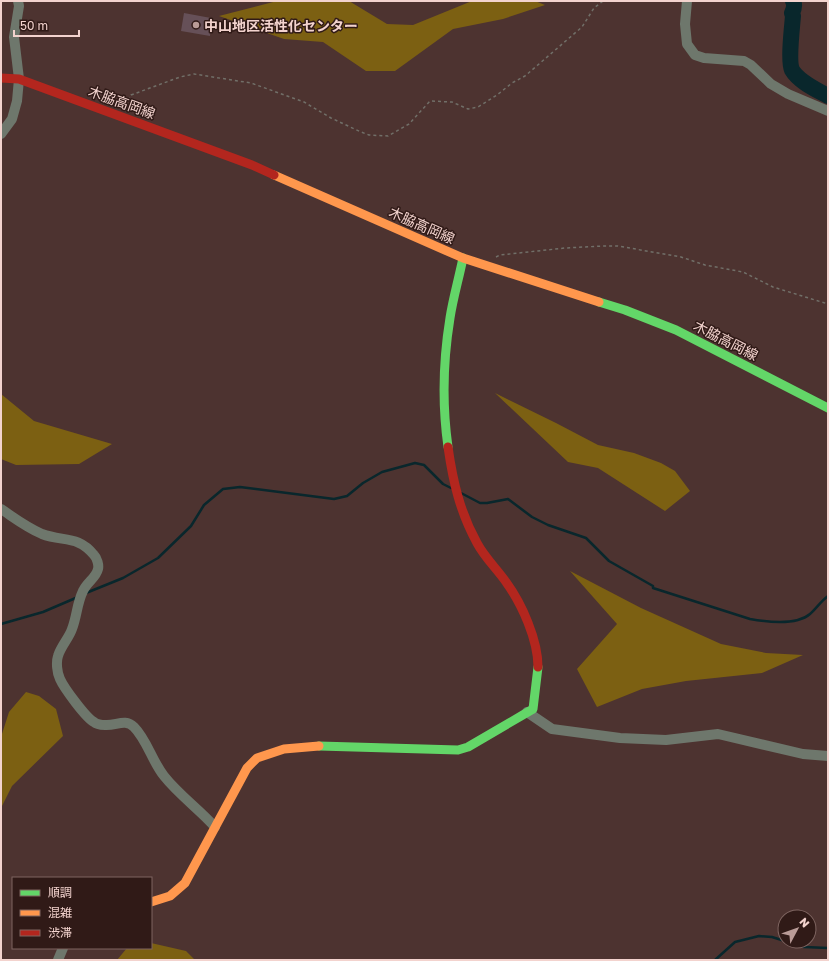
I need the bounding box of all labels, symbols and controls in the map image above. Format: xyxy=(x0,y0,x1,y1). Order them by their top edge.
scale bar xyxy=(14,12,79,38)
place label: 中山地区活性化センター xyxy=(204,17,358,34)
text: 50 m xyxy=(20,18,48,33)
marker: 中山地区活性化センター xyxy=(191,20,201,30)
street label: 木脇高岡線 xyxy=(86,82,158,122)
street label: 木脇高岡線 xyxy=(387,203,457,247)
street label: 木脇高岡線 xyxy=(691,317,761,363)
legend xyxy=(12,877,152,949)
text: 順調 xyxy=(48,885,72,900)
text: 混雑 xyxy=(48,905,72,920)
north arrow xyxy=(777,909,817,949)
text: N xyxy=(797,915,813,930)
text: 渋滞 xyxy=(48,925,72,940)

